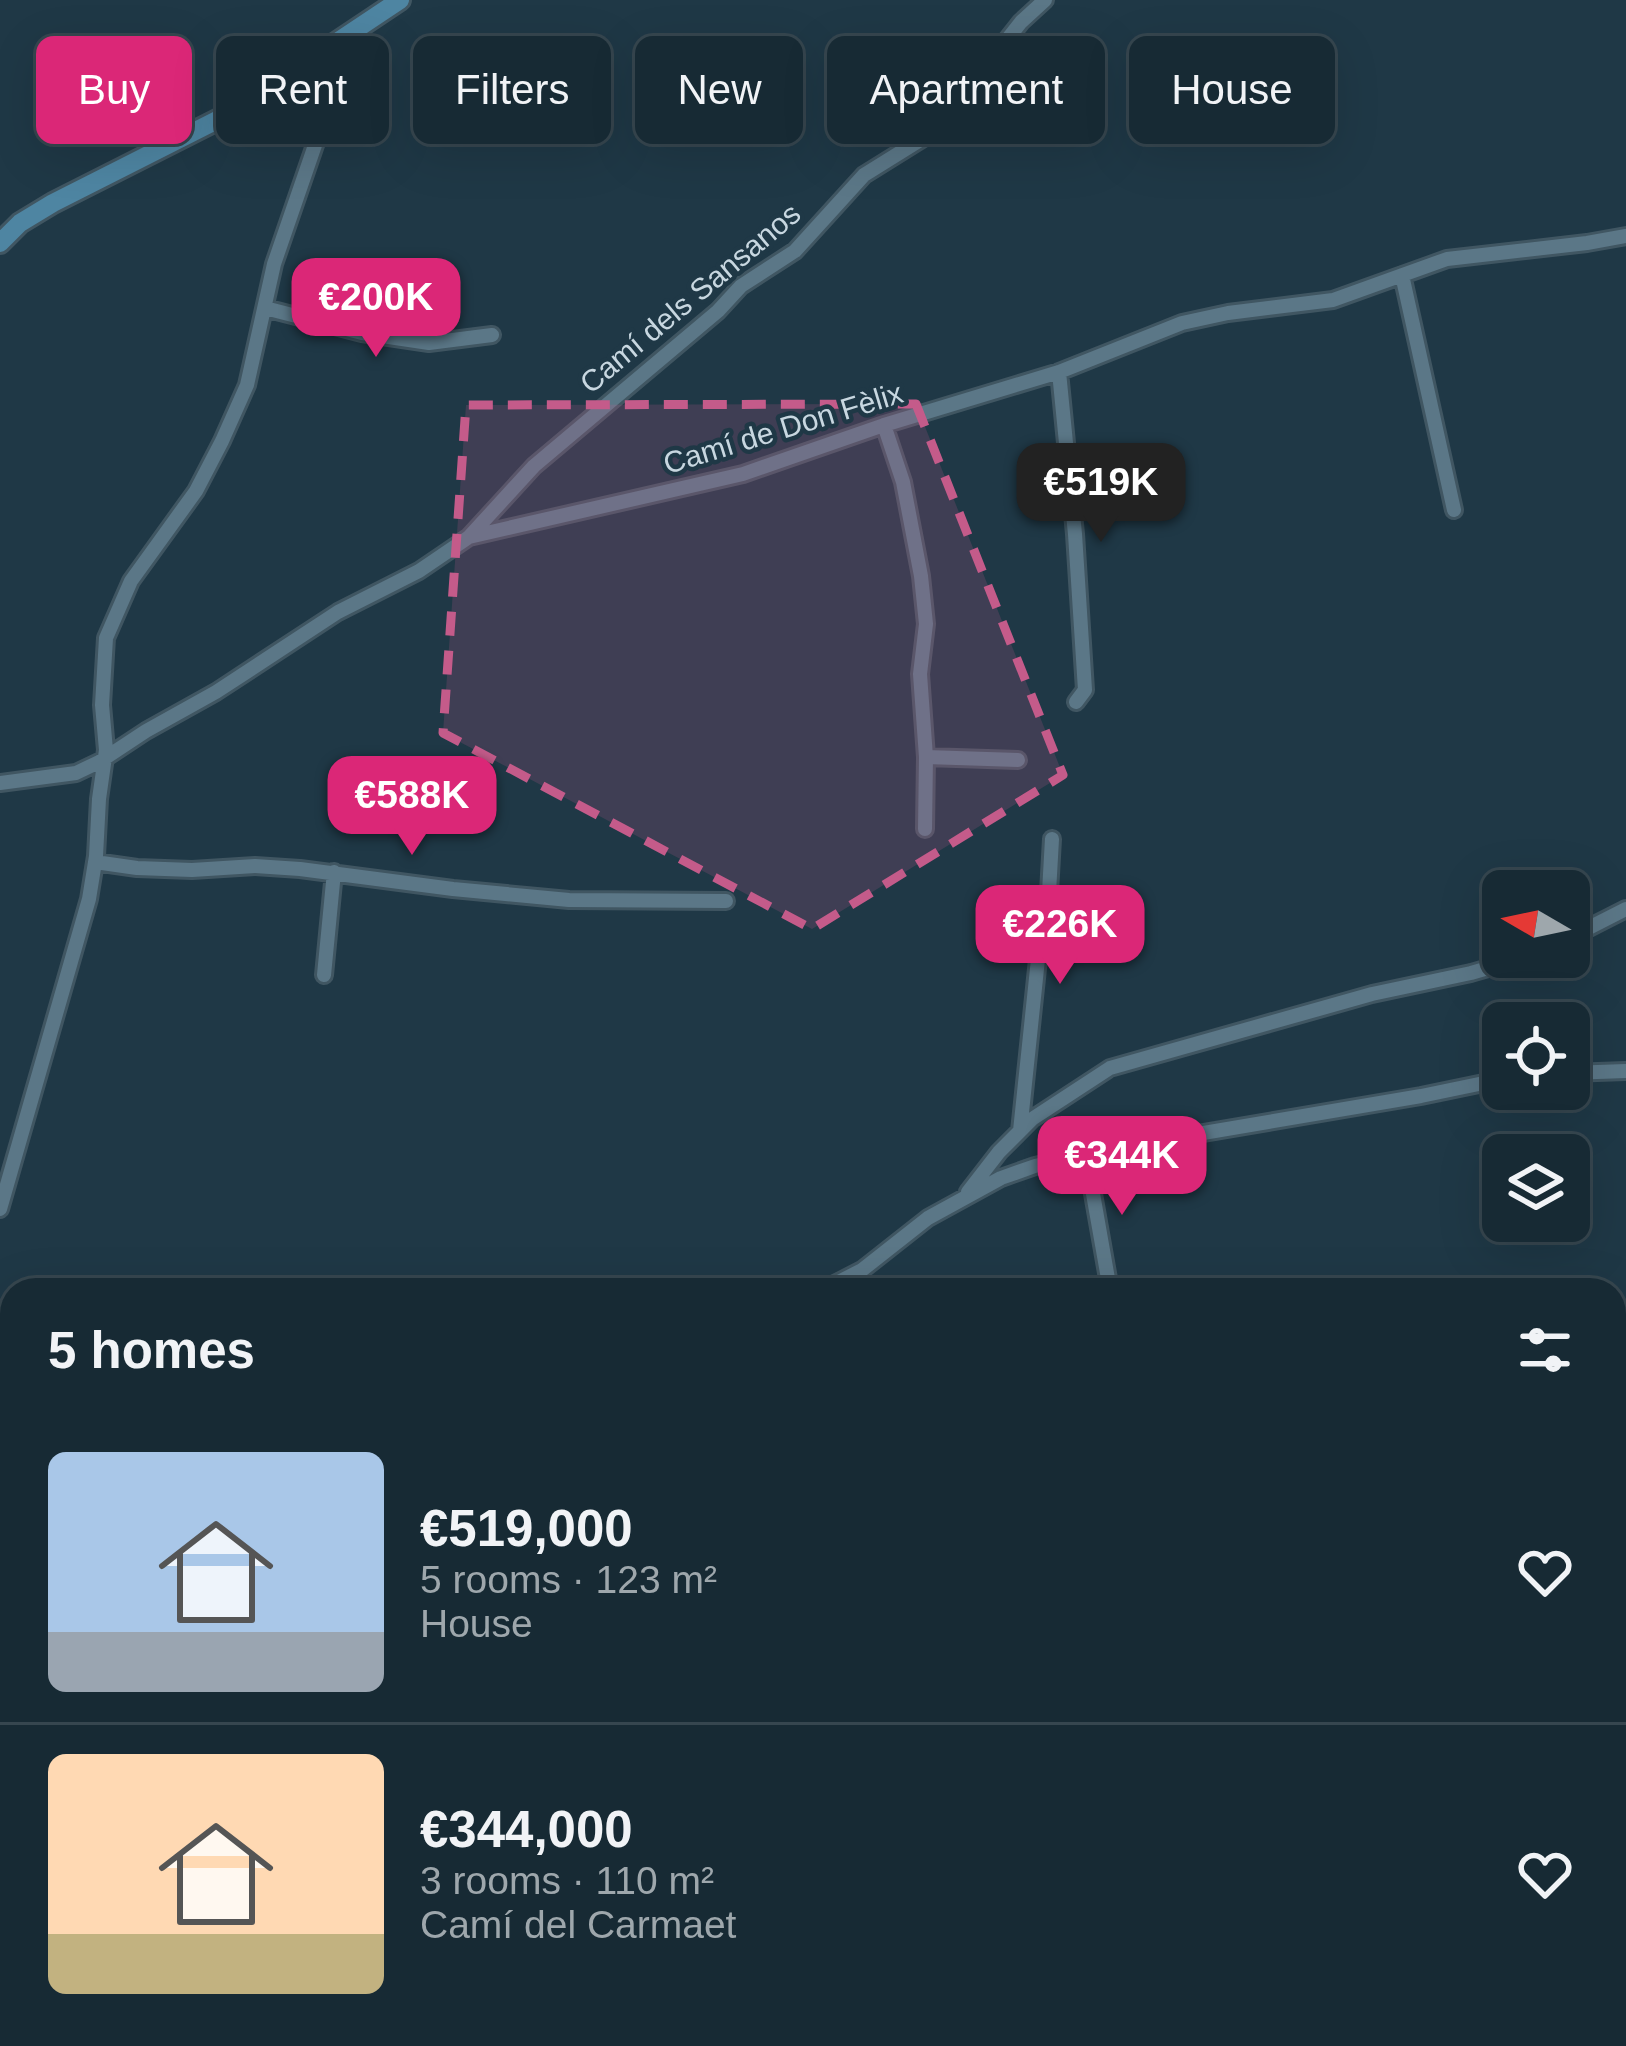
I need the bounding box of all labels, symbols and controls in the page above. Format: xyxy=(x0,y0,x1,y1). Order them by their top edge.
chip: Buy xyxy=(36,36,192,144)
chip: Rent xyxy=(216,36,389,144)
chip: Filters xyxy=(413,36,611,144)
chip: New xyxy=(635,36,803,144)
chip: Apartment xyxy=(827,36,1105,144)
chip: House xyxy=(1129,36,1335,144)
street label: Camí dels Sansanos xyxy=(573,196,807,400)
pin: €200K xyxy=(292,258,460,360)
text: €200K xyxy=(319,275,433,318)
street label: Camí de Don Fèlix xyxy=(659,376,907,480)
pin: €519K xyxy=(1017,443,1185,545)
text: €519K xyxy=(1044,460,1158,503)
pin: €588K xyxy=(328,756,496,858)
text: €588K xyxy=(355,773,469,816)
north arrow xyxy=(1482,870,1590,978)
map controls xyxy=(1482,870,1590,1242)
pin: €226K xyxy=(976,885,1144,987)
text: €226K xyxy=(1003,902,1117,945)
button: locate xyxy=(1482,1002,1590,1110)
pin: €344K xyxy=(1038,1116,1206,1218)
text: €344K xyxy=(1065,1133,1179,1176)
button: layers xyxy=(1482,1134,1590,1242)
icon: filters xyxy=(1512,1317,1578,1383)
text: 5 homes xyxy=(48,1322,255,1379)
icon: home xyxy=(144,1500,288,1644)
text: €519,000 xyxy=(420,1500,633,1557)
icon: heart xyxy=(1512,1539,1578,1605)
text: 5 rooms · 123 m² xyxy=(420,1558,717,1601)
text: House xyxy=(420,1602,533,1645)
text: €344,000 xyxy=(420,1801,633,1858)
icon: home xyxy=(144,1802,288,1946)
icon: heart xyxy=(1512,1841,1578,1907)
text: 3 rooms · 110 m² xyxy=(420,1859,714,1902)
text: Camí del Carmaet xyxy=(420,1903,736,1946)

